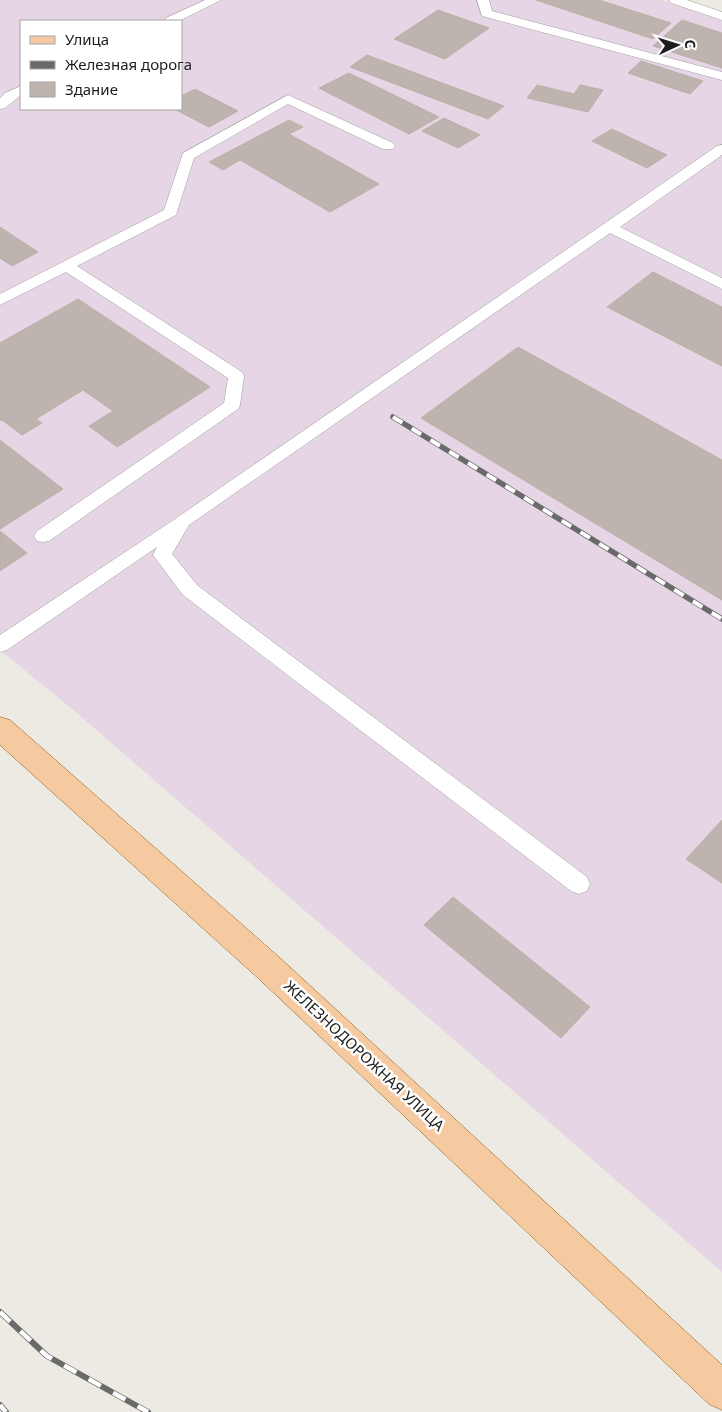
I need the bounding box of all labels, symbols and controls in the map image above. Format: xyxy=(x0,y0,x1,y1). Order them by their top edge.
legend xyxy=(20,20,182,110)
north arrow xyxy=(652,20,702,70)
text: Улица xyxy=(65,29,109,49)
text: С xyxy=(681,39,700,49)
text: Железная дорога xyxy=(65,54,192,74)
text: Здание xyxy=(65,79,118,99)
street label: ЖЕЛЕЗНОДОРОЖНАЯ УЛИЦА xyxy=(280,976,450,1135)

